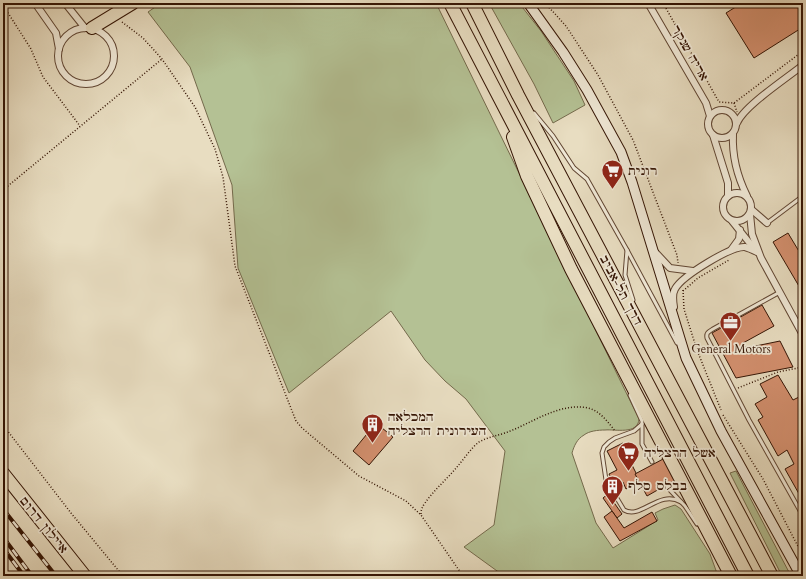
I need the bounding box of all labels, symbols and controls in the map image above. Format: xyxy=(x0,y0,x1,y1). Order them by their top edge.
street label: אריה שנקר xyxy=(668,22,713,84)
supermarket icon: רונית xyxy=(600,158,626,191)
place label: רונית xyxy=(628,163,657,179)
street label: דרך תל-אביב xyxy=(596,252,646,328)
office icon: General Motors xyxy=(718,309,744,342)
place label: General Motors xyxy=(691,341,771,357)
place label: המכלאה העירונית הרצליה xyxy=(388,409,487,439)
building icon: המכלאה העירונית הרצליה xyxy=(360,411,386,444)
supermarket icon: אשל הרצליה xyxy=(615,440,641,473)
place label: אשל הרצליה xyxy=(644,445,716,461)
building icon: בבלס סלף xyxy=(600,473,626,506)
place label: בבלס סלף xyxy=(628,478,687,494)
street label: איילון דרום xyxy=(16,494,72,557)

